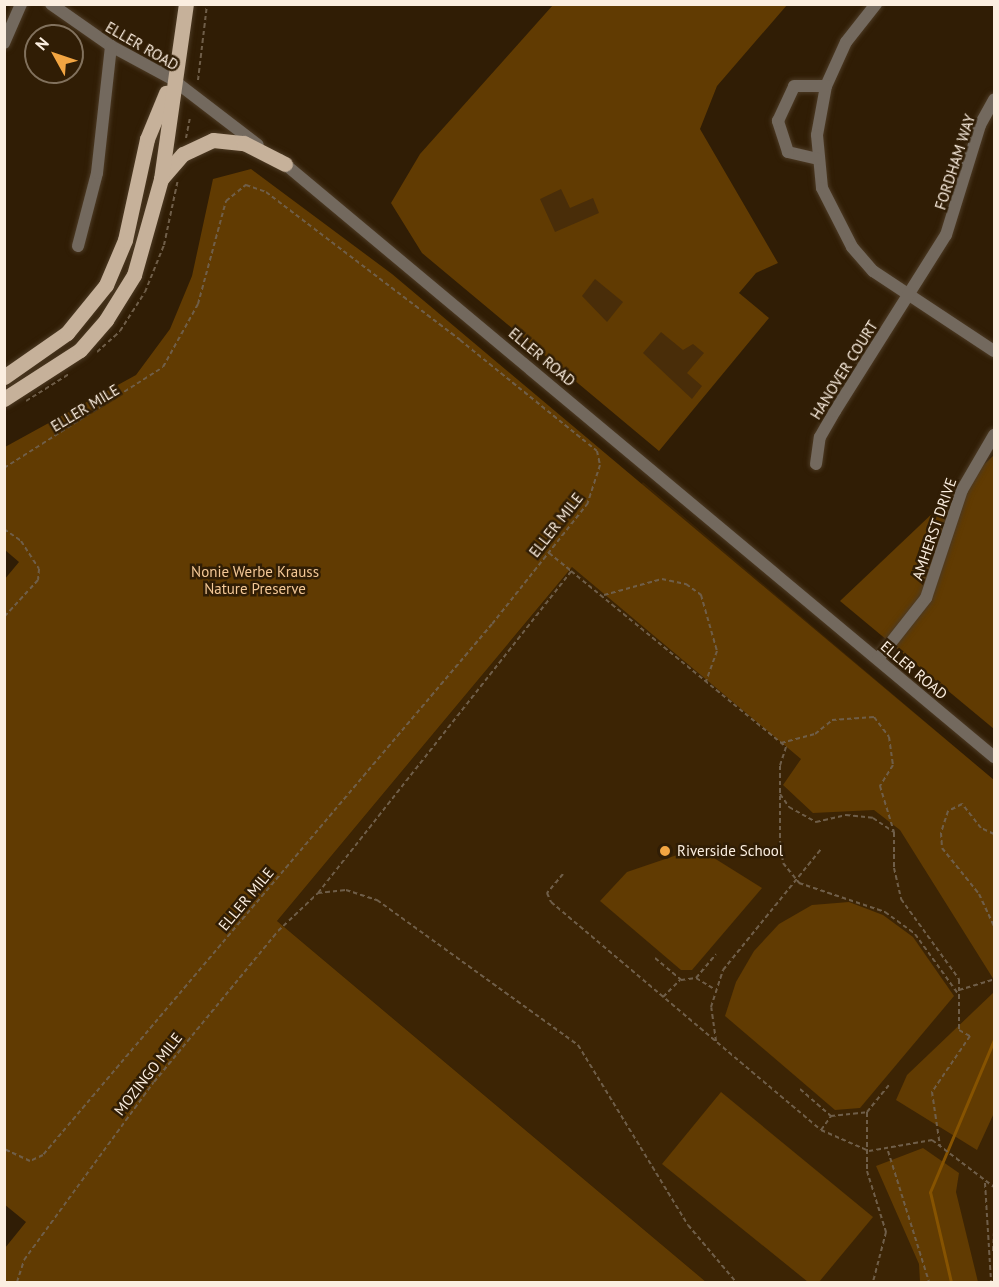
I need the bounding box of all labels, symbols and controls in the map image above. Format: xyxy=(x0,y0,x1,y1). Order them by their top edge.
street label: ELLER ROAD xyxy=(102,18,182,74)
north arrow xyxy=(24,24,84,84)
text: N xyxy=(31,33,53,54)
street label: FORDHAM WAY xyxy=(931,112,979,212)
street label: HANOVER COURT xyxy=(806,317,882,423)
street label: ELLER ROAD xyxy=(505,324,579,390)
street label: ELLER MILE xyxy=(48,381,122,435)
street label: AMHERST DRIVE xyxy=(908,475,960,583)
street label: ELLER MILE xyxy=(525,489,587,561)
park label: Nonie Werbe Krauss Nature Preserve xyxy=(191,562,319,597)
street label: ELLER ROAD xyxy=(877,637,951,703)
place label: Riverside School xyxy=(677,842,783,860)
marker: Riverside School xyxy=(658,844,672,858)
street label: ELLER MILE xyxy=(215,864,277,934)
street label: MOZINGO MILE xyxy=(110,1029,186,1119)

